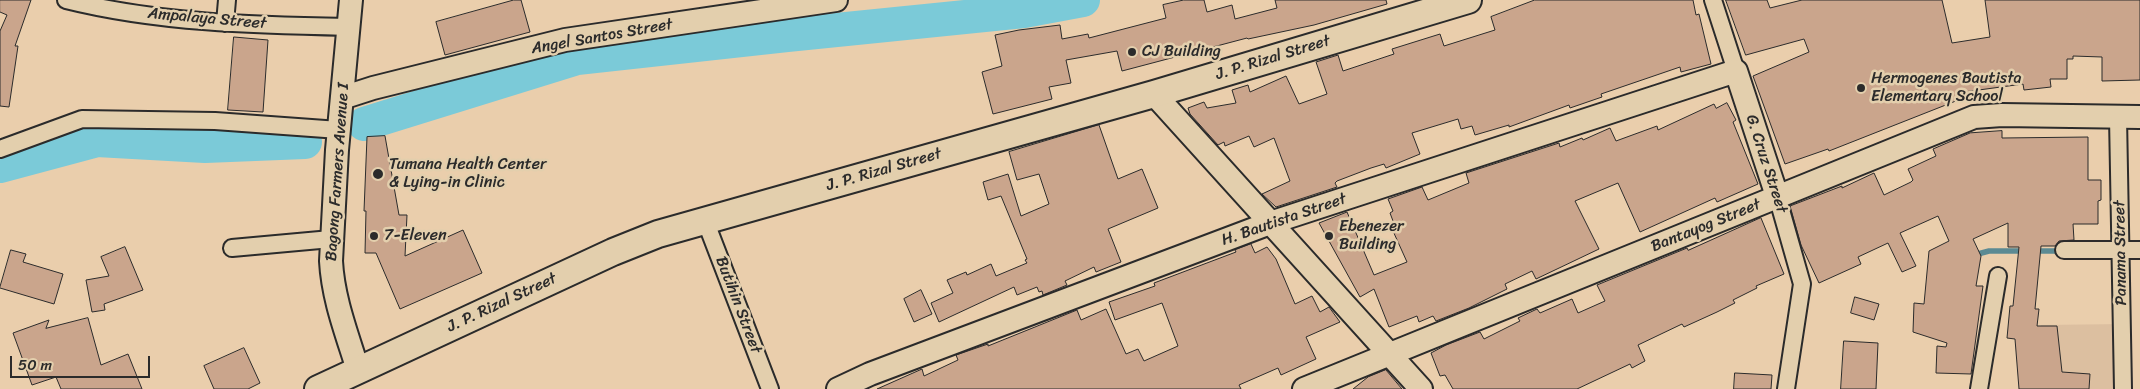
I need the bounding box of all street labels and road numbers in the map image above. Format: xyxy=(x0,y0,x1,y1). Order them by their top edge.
street label: Ampalaya Street xyxy=(147,4,267,34)
street label: Angel Santos Street xyxy=(530,15,674,59)
street label: J. P. Rizal Street xyxy=(1213,31,1333,85)
street label: Bagong Farmers Avenue I xyxy=(322,82,354,262)
street label: G. Cruz Street xyxy=(1741,112,1791,216)
street label: J. P. Rizal Street xyxy=(824,144,944,196)
street label: H. Bautista Street xyxy=(1219,190,1349,250)
street label: Bantayog Street xyxy=(1648,195,1764,257)
street label: Panama Street xyxy=(2110,200,2132,306)
street label: Butihin Street xyxy=(711,254,765,356)
street label: J. P. Rizal Street xyxy=(444,269,560,337)

